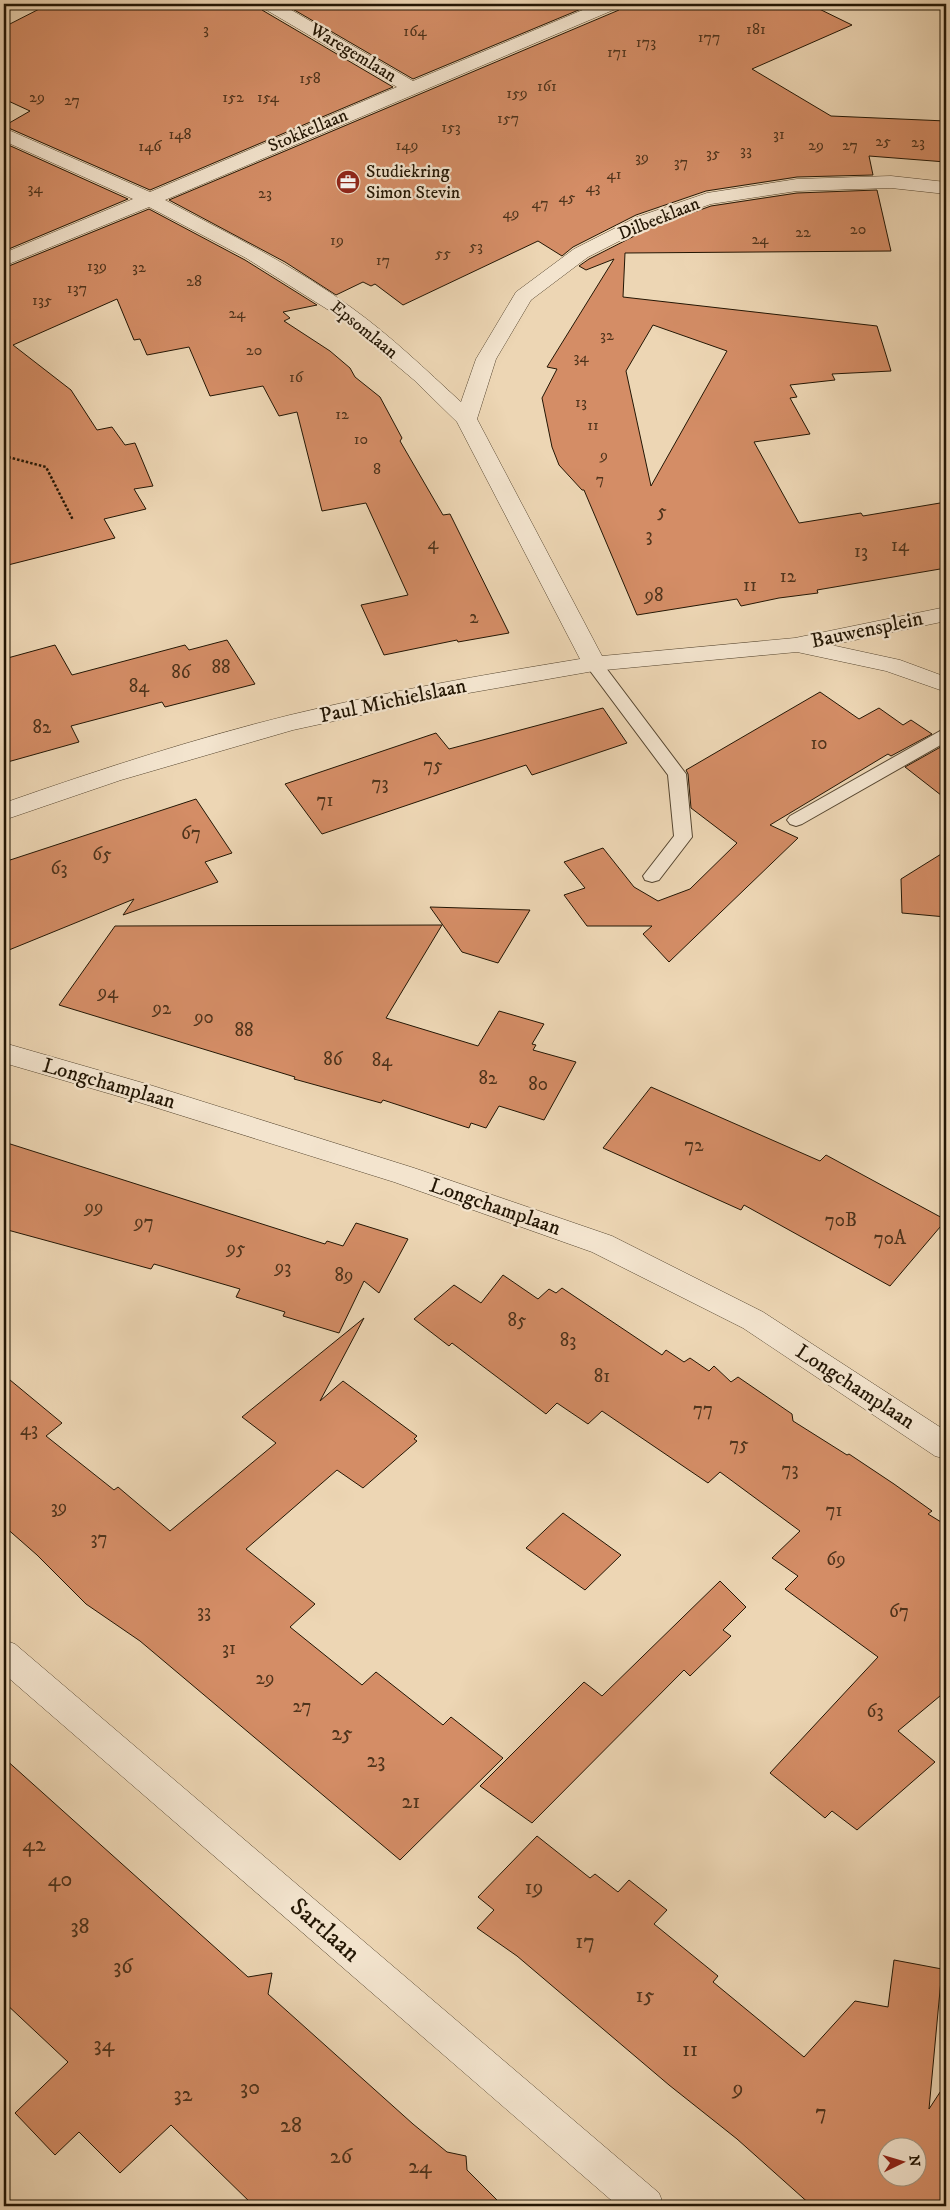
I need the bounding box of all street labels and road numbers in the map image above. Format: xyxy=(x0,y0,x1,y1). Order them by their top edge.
street label: Waregemlaan xyxy=(305,18,401,88)
street label: Stokkellaan xyxy=(265,104,352,158)
street label: Dilbeeklaan xyxy=(615,193,703,245)
street label: Epsomlaan xyxy=(326,296,403,364)
street label: Bauwensplein xyxy=(808,605,926,655)
street label: Paul Michielslaan xyxy=(317,673,469,729)
street label: Longchamplaan xyxy=(40,1053,178,1115)
street label: Longchamplaan xyxy=(426,1172,564,1242)
street label: Longchamplaan xyxy=(791,1339,919,1435)
street label: Sartlaan xyxy=(284,1891,366,1969)

